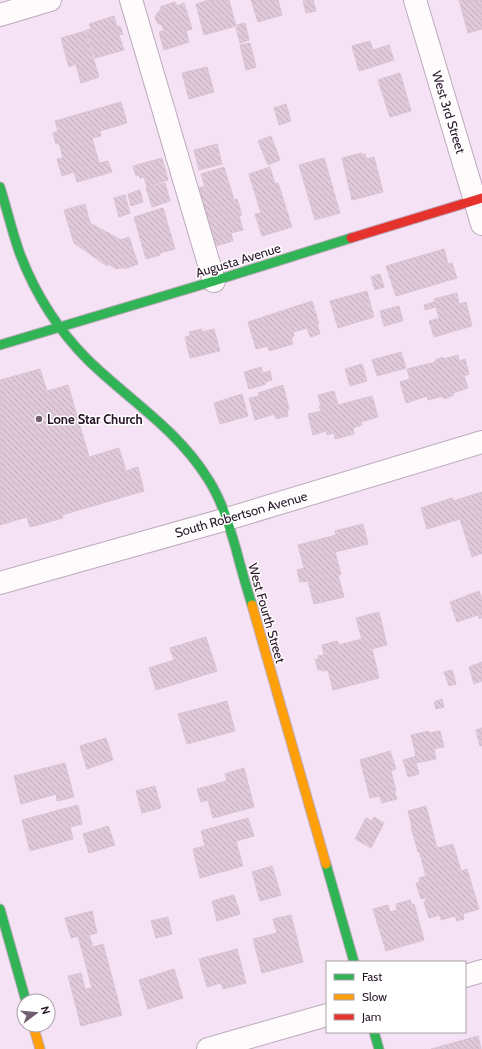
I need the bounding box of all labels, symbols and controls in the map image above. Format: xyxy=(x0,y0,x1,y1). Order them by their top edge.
street label: West 3rd Street xyxy=(429,69,469,156)
street label: Augusta Avenue xyxy=(194,239,283,281)
place label: Lone Star Church xyxy=(47,411,143,427)
marker: Lone Star Church xyxy=(34,414,44,424)
street label: South Robertson Avenue xyxy=(173,487,309,541)
street label: West Fourth Street xyxy=(245,561,289,665)
legend xyxy=(326,961,466,1033)
text: Fast xyxy=(362,969,382,984)
text: Slow xyxy=(362,989,387,1004)
north arrow xyxy=(16,993,56,1033)
text: N xyxy=(38,1005,53,1016)
text: Jam xyxy=(361,1009,381,1024)

